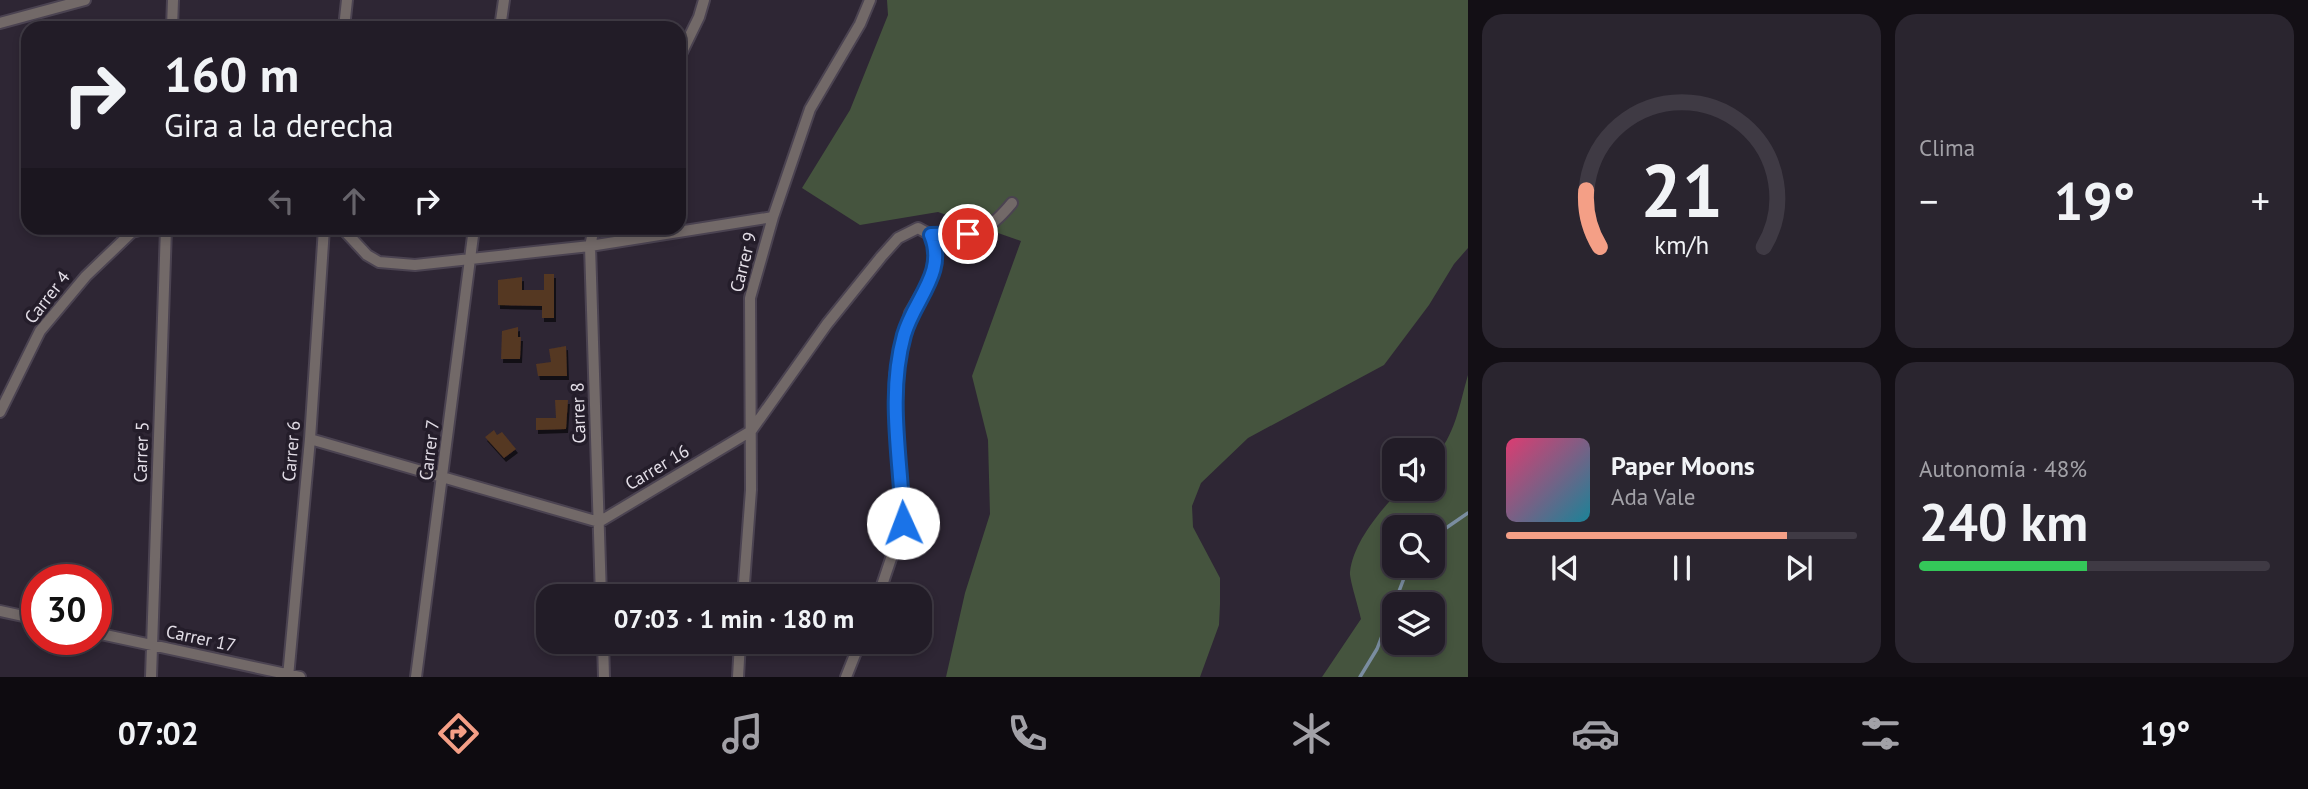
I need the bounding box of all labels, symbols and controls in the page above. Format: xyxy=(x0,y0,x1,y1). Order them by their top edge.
text: 160 m xyxy=(164,42,299,106)
icon: right xyxy=(49,49,140,140)
text: Gira a la derecha xyxy=(164,104,394,146)
text: Clima xyxy=(1919,133,1975,162)
text: 21 xyxy=(1640,143,1723,237)
text: 19° xyxy=(2054,167,2135,234)
text: − xyxy=(1919,176,1938,225)
text: + xyxy=(2251,176,2270,225)
icon: left xyxy=(262,182,300,220)
icon: ahead xyxy=(335,182,373,220)
icon: right xyxy=(408,182,446,220)
pin xyxy=(938,204,998,264)
icon: arrive xyxy=(949,215,987,253)
text: km/h xyxy=(1654,229,1709,261)
street label: Carrer 9 xyxy=(724,230,762,294)
street label: Carrer 4 xyxy=(19,266,75,328)
street label: Carrer 8 xyxy=(565,382,591,444)
street label: Carrer 7 xyxy=(414,418,444,482)
street label: Carrer 6 xyxy=(277,420,305,482)
street label: Carrer 5 xyxy=(128,421,154,483)
map controls xyxy=(1382,438,1445,655)
button: sound xyxy=(1382,438,1445,501)
street label: Carrer 16 xyxy=(621,439,693,495)
text: Paper Moons xyxy=(1611,449,1755,482)
text: Autonomía · 48% xyxy=(1919,454,2087,483)
text: Ada Vale xyxy=(1611,482,1695,511)
position arrow xyxy=(866,486,940,560)
text: 240 km xyxy=(1919,488,2088,555)
button: search xyxy=(1382,515,1445,578)
icon: previous xyxy=(1546,549,1584,587)
icon: pause xyxy=(1663,549,1701,587)
icon: next xyxy=(1780,549,1818,587)
speed limit sign: 30 xyxy=(21,564,112,655)
button: layers xyxy=(1382,592,1445,655)
text: 07:03 · 1 min · 180 m xyxy=(614,602,854,635)
street label: Carrer 17 xyxy=(164,619,238,657)
icon: directions xyxy=(434,709,483,758)
icon: music xyxy=(718,709,767,758)
icon: phone xyxy=(1003,709,1052,758)
icon: climate xyxy=(1287,709,1336,758)
icon: car xyxy=(1571,709,1620,758)
icon: filters xyxy=(1856,709,1905,758)
text: 07:02 xyxy=(118,712,199,754)
text: 19° xyxy=(2140,712,2190,754)

